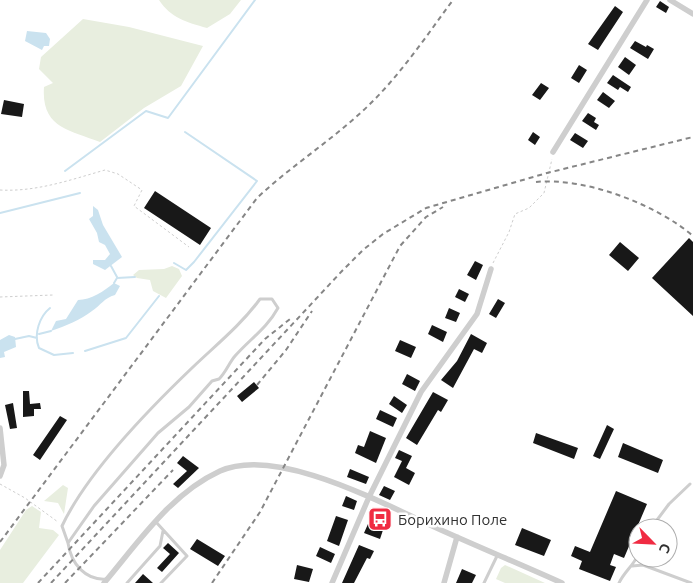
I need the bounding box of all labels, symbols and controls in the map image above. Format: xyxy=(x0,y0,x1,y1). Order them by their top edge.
bus stop icon: Борихино Поле xyxy=(367,506,393,532)
place label: Борихино Поле xyxy=(398,511,507,528)
north arrow xyxy=(628,518,678,568)
text: С xyxy=(656,541,674,556)

